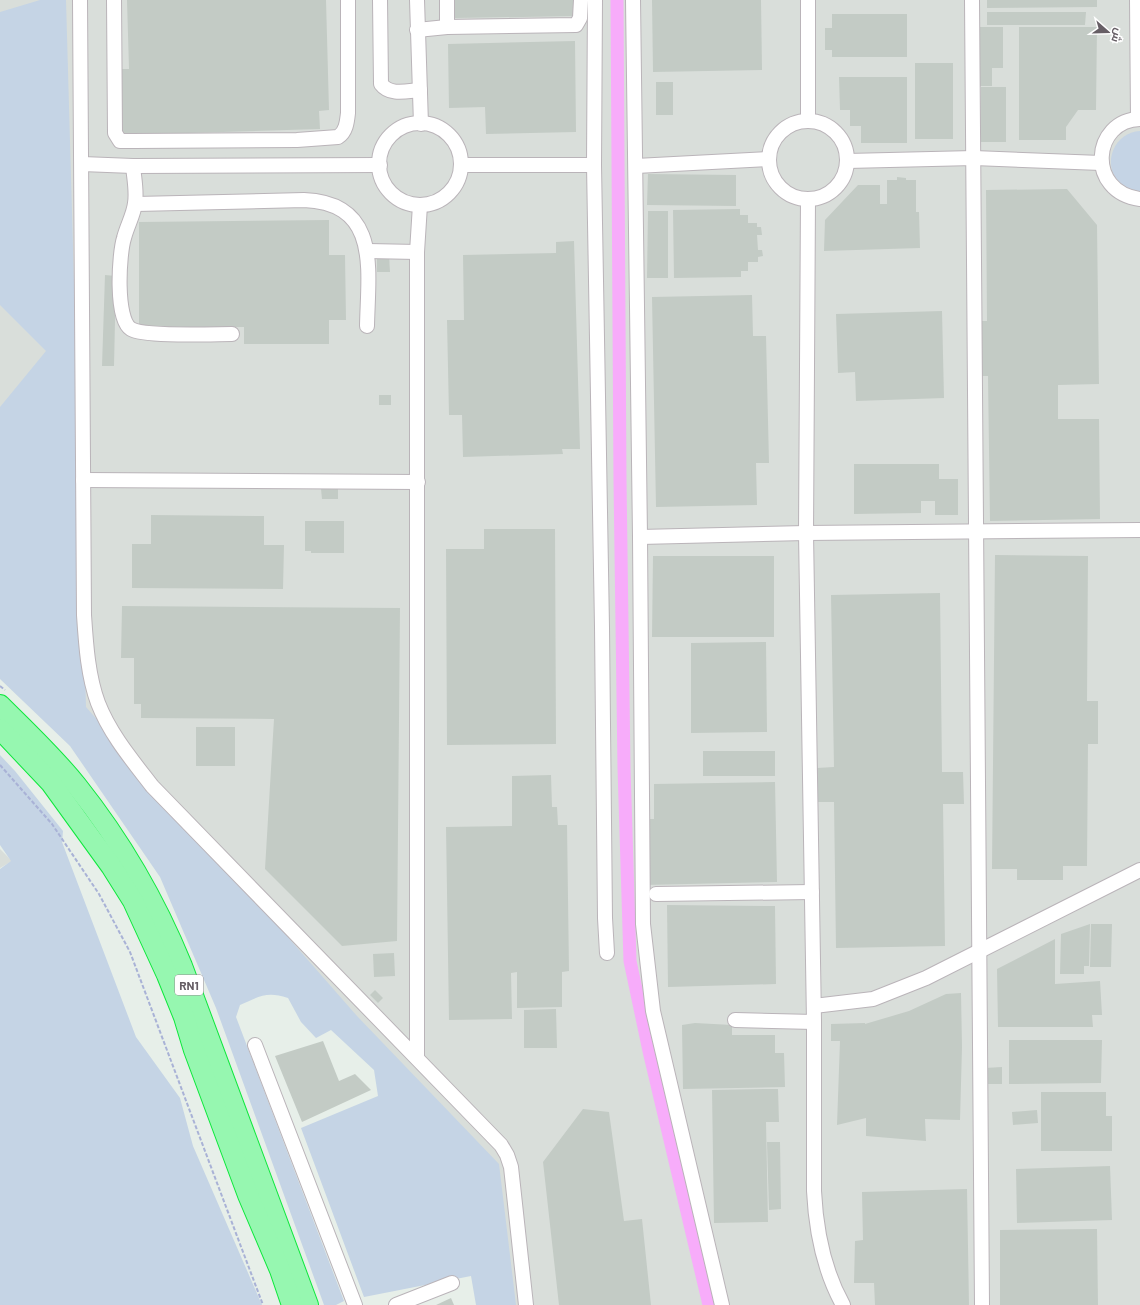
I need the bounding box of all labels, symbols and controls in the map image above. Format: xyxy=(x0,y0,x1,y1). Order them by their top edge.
north arrow xyxy=(1088,12,1128,52)
text: ش xyxy=(1108,26,1126,44)
road number: RN1 xyxy=(175,975,203,995)

